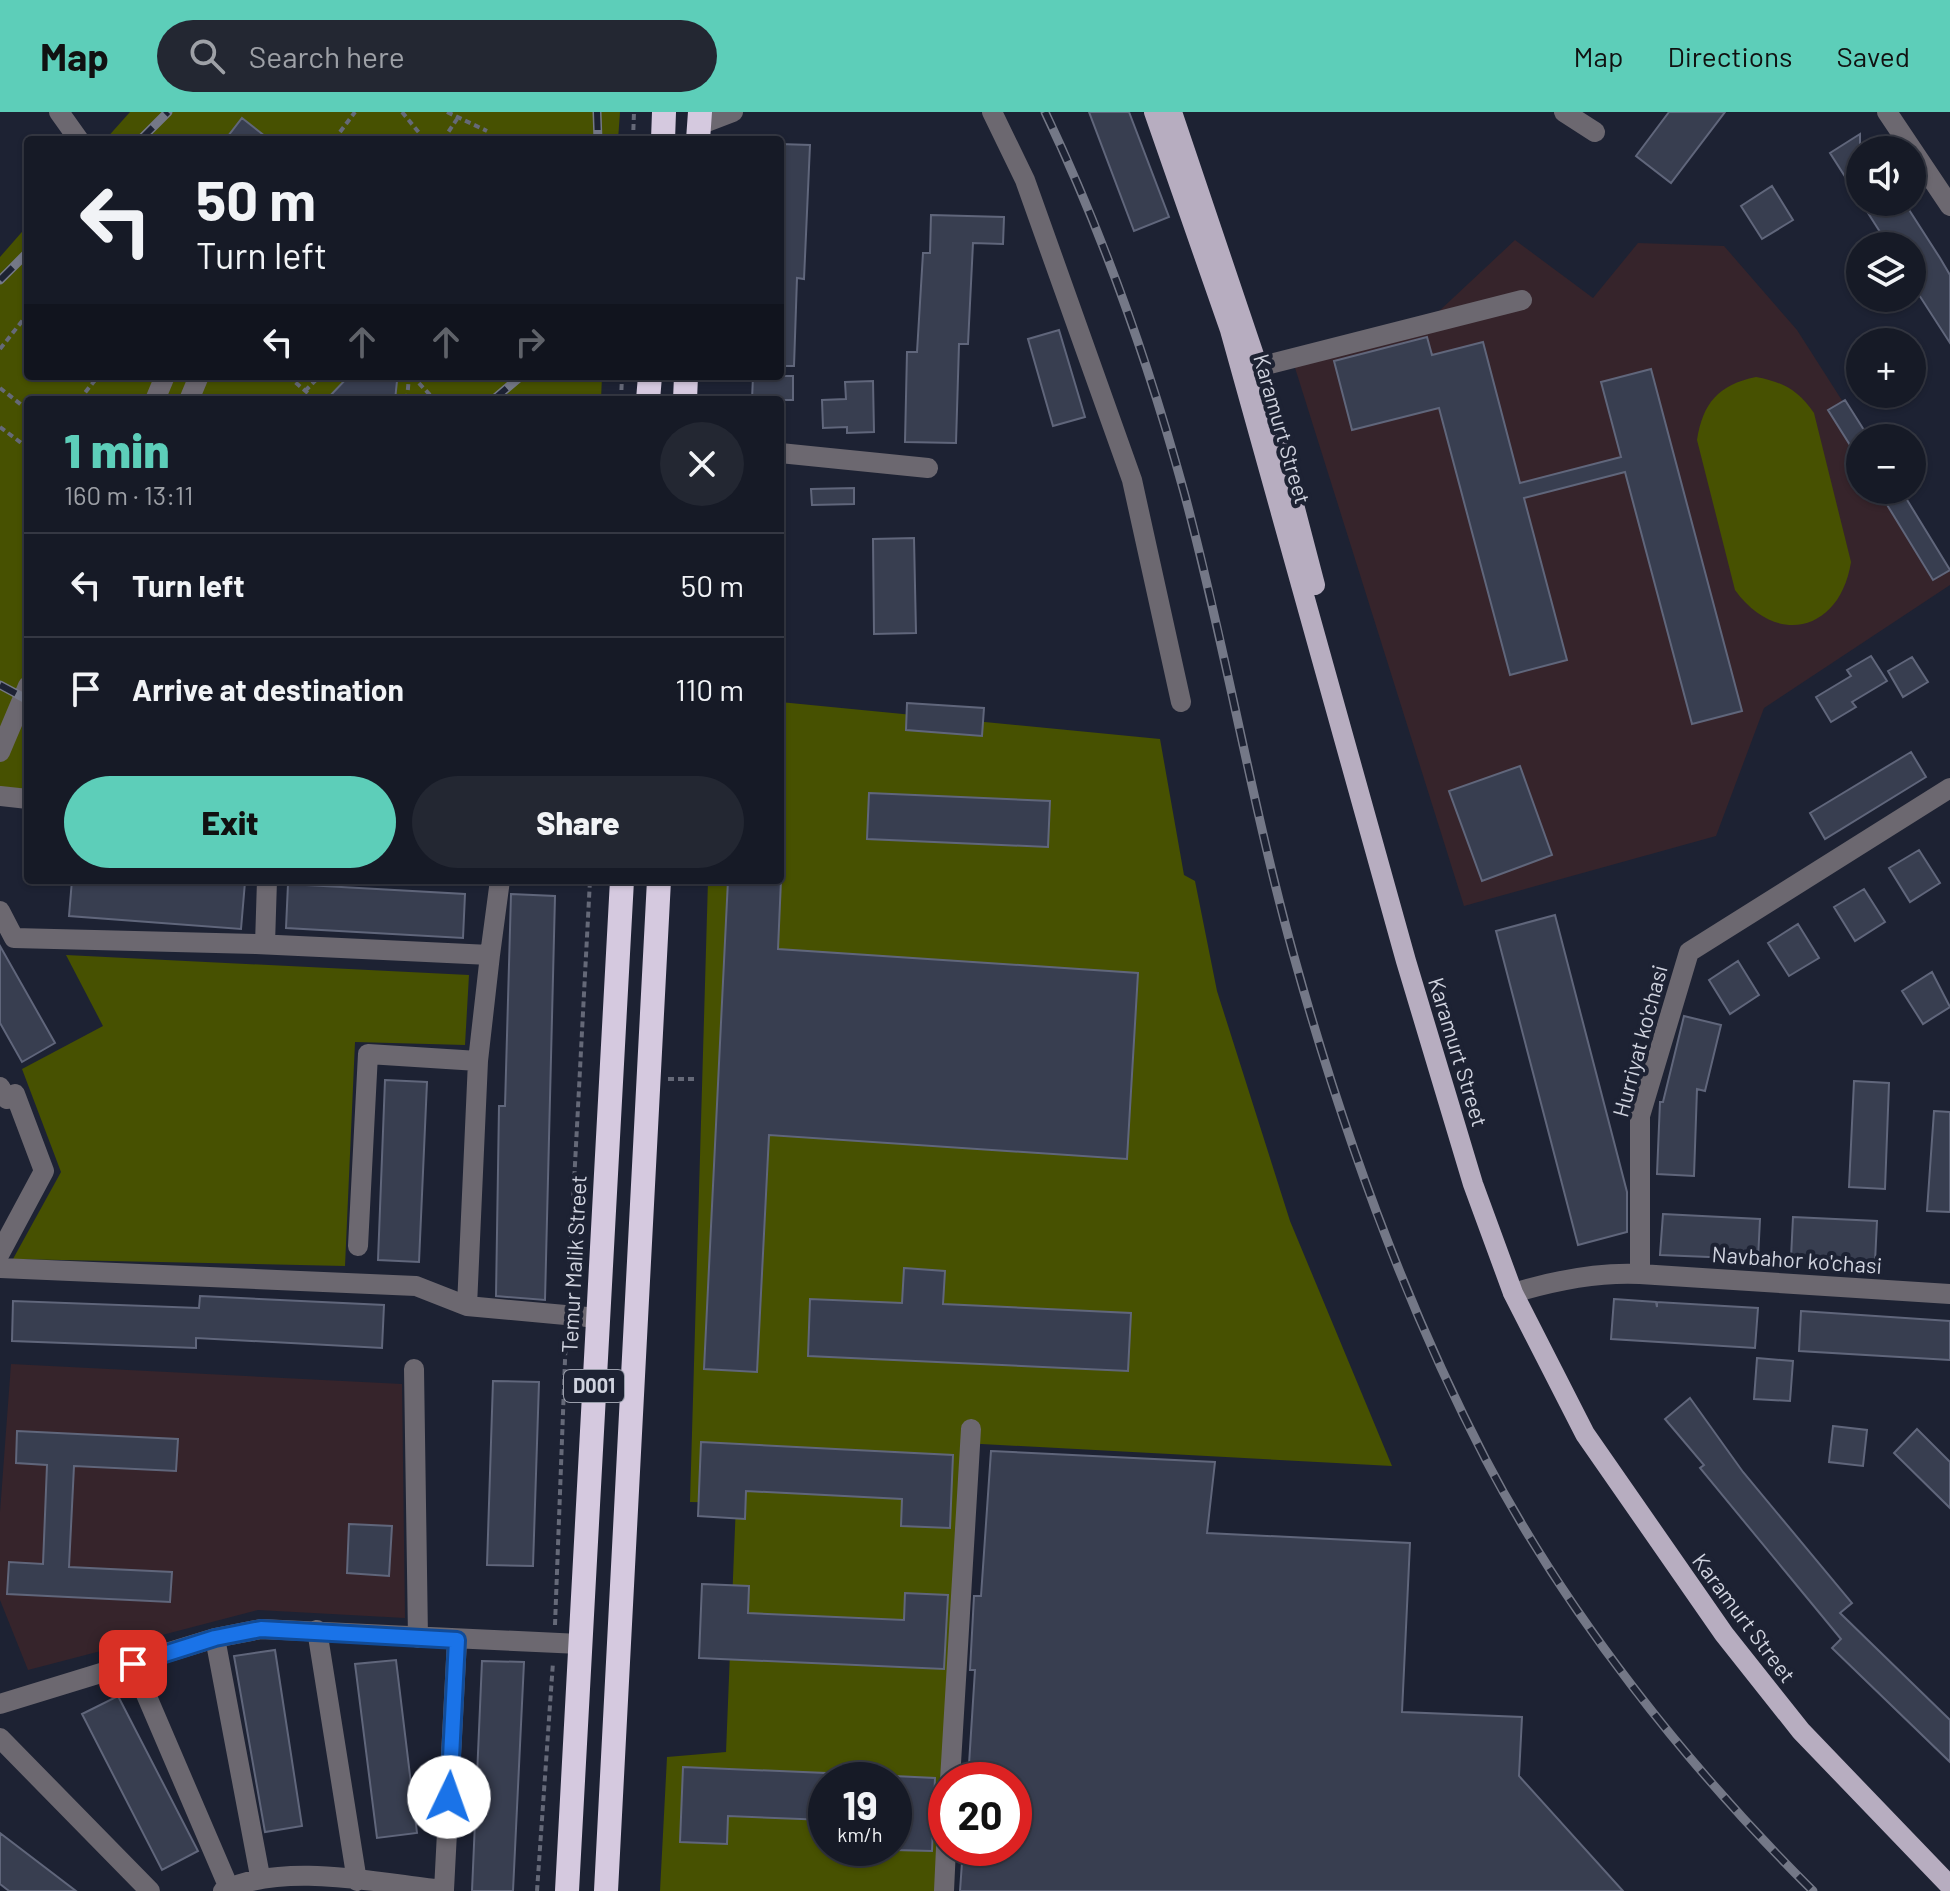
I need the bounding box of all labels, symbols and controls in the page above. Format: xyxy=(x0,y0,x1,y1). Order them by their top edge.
search box xyxy=(157,20,717,92)
text: Map xyxy=(40,33,109,79)
icon: search xyxy=(185,34,229,78)
text: Search here xyxy=(249,38,405,74)
text: Map xyxy=(1574,39,1623,73)
text: Directions xyxy=(1667,39,1793,73)
text: Saved xyxy=(1837,39,1910,73)
map controls xyxy=(1846,136,1926,504)
button: sound xyxy=(1846,136,1926,216)
text: 50 m xyxy=(196,165,316,232)
icon: left xyxy=(64,168,168,272)
button: layers xyxy=(1846,232,1926,312)
text: Turn left xyxy=(196,233,327,276)
icon: left xyxy=(256,320,300,364)
icon: ahead xyxy=(340,320,384,364)
icon: ahead xyxy=(424,320,468,364)
icon: right xyxy=(508,320,552,364)
button: + xyxy=(1846,328,1926,408)
street label: Karamurt Street xyxy=(1249,351,1317,507)
text: 1 min xyxy=(64,420,170,478)
button: close xyxy=(660,422,744,506)
button: − xyxy=(1846,424,1926,504)
text: 160 m · 13:11 xyxy=(64,479,193,510)
icon: left xyxy=(64,563,108,607)
text: Turn left xyxy=(132,567,245,603)
text: 50 m xyxy=(681,567,744,603)
icon: arrive xyxy=(64,667,108,711)
text: Arrive at destination xyxy=(132,671,404,707)
text: 110 m xyxy=(675,671,744,707)
button: Exit xyxy=(64,776,396,868)
button: Share xyxy=(412,776,744,868)
street label: Hurriyat ko'chasi xyxy=(1606,962,1672,1120)
street label: Karamurt Street xyxy=(1424,974,1494,1129)
street label: Temur Malik Street xyxy=(555,1174,591,1354)
street label: Navbahor ko'chasi xyxy=(1711,1240,1883,1278)
road number: D001 xyxy=(564,1370,624,1402)
street label: Karamurt Street xyxy=(1688,1548,1802,1687)
pin xyxy=(99,1630,167,1698)
icon: arrive xyxy=(111,1642,155,1686)
position arrow xyxy=(407,1755,491,1839)
speed limit sign: 20 xyxy=(928,1762,1032,1866)
text: 19 xyxy=(842,1780,878,1828)
text: km/h xyxy=(837,1822,883,1846)

